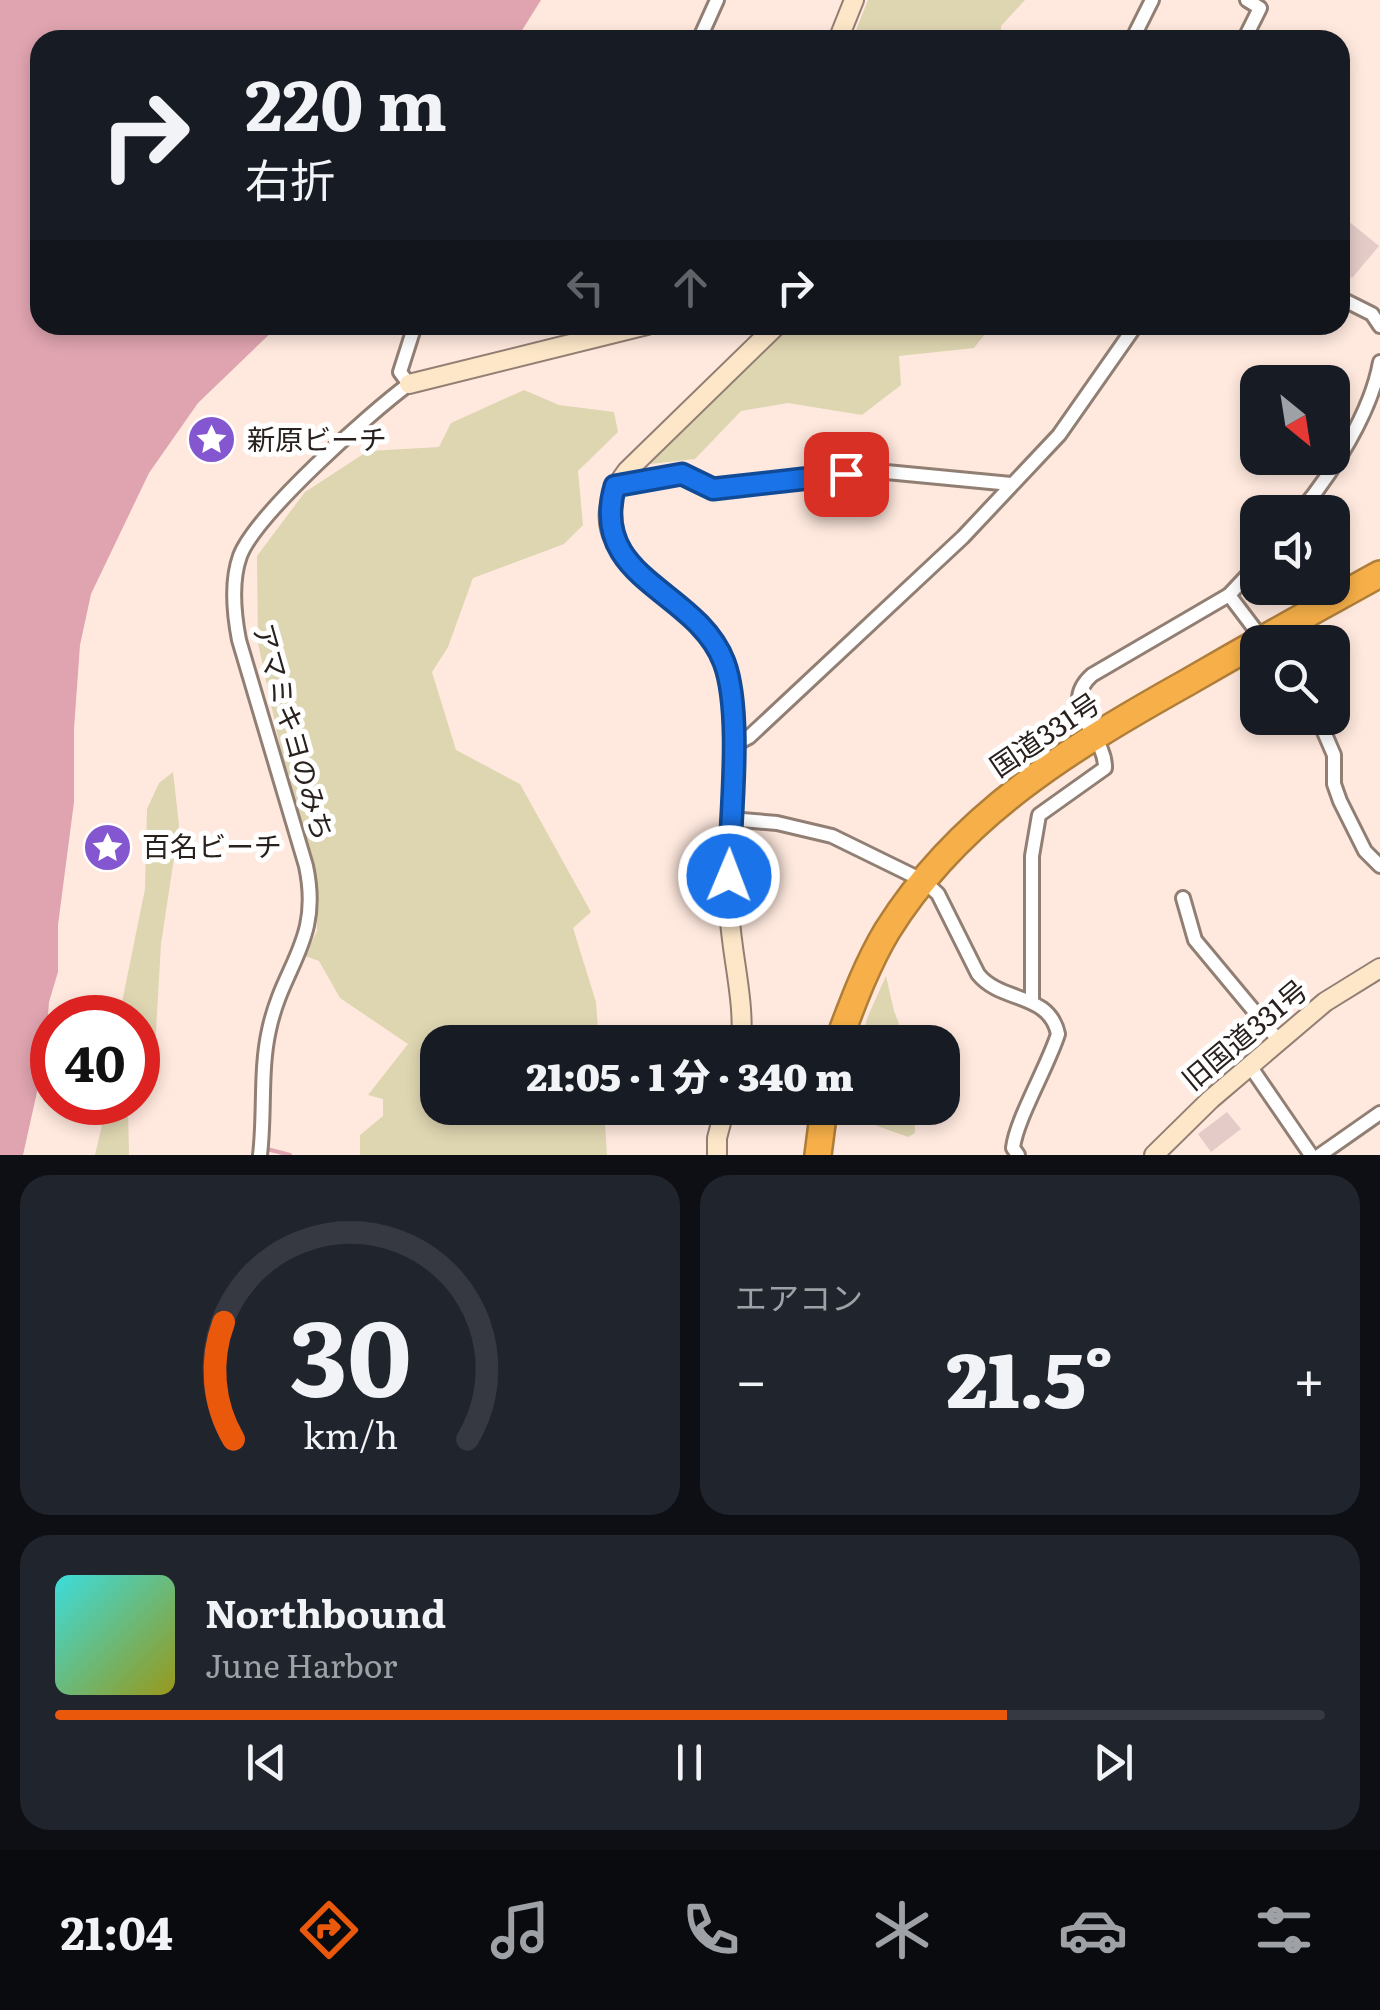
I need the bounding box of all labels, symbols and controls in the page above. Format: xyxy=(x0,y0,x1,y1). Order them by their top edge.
text: 220 m xyxy=(245,49,447,153)
icon: right xyxy=(80,70,210,200)
text: 右折 xyxy=(245,144,335,211)
icon: left xyxy=(558,260,613,315)
icon: ahead xyxy=(663,260,718,315)
icon: right xyxy=(768,260,823,315)
north arrow xyxy=(1240,365,1350,475)
map controls xyxy=(1240,365,1350,735)
place icon: 新原ビーチ xyxy=(186,414,238,466)
place label: 新原ビーチ xyxy=(247,417,387,459)
pin xyxy=(804,432,889,517)
icon: arrive xyxy=(819,447,874,502)
button: sound xyxy=(1240,495,1350,605)
street label: アマミキヨのみち xyxy=(244,618,346,845)
button: search xyxy=(1240,625,1350,735)
street label: 国道331号 xyxy=(980,681,1107,786)
place icon: 百名ビーチ xyxy=(81,821,133,873)
place label: 百名ビーチ xyxy=(142,824,282,866)
position arrow xyxy=(677,824,781,928)
street label: 旧国道331号 xyxy=(1172,968,1316,1099)
speed limit sign: 40 xyxy=(30,995,160,1125)
text: 21:05 · 1 分 · 340 m xyxy=(526,1046,854,1103)
text: エアコン xyxy=(735,1272,863,1320)
text: 30 xyxy=(289,1275,411,1429)
text: 21.5° xyxy=(946,1320,1114,1431)
text: − xyxy=(735,1336,767,1418)
text: + xyxy=(1293,1336,1325,1418)
text: km/h xyxy=(302,1407,398,1460)
text: Northbound xyxy=(205,1583,446,1640)
text: June Harbor xyxy=(205,1640,397,1688)
icon: previous xyxy=(239,1735,294,1790)
icon: pause xyxy=(662,1735,717,1790)
icon: next xyxy=(1086,1735,1141,1790)
icon: directions xyxy=(294,1895,364,1965)
icon: music xyxy=(485,1895,555,1965)
icon: phone xyxy=(676,1895,746,1965)
icon: climate xyxy=(867,1895,937,1965)
icon: car xyxy=(1058,1895,1128,1965)
icon: filters xyxy=(1249,1895,1319,1965)
text: 21:04 xyxy=(61,1897,173,1964)

